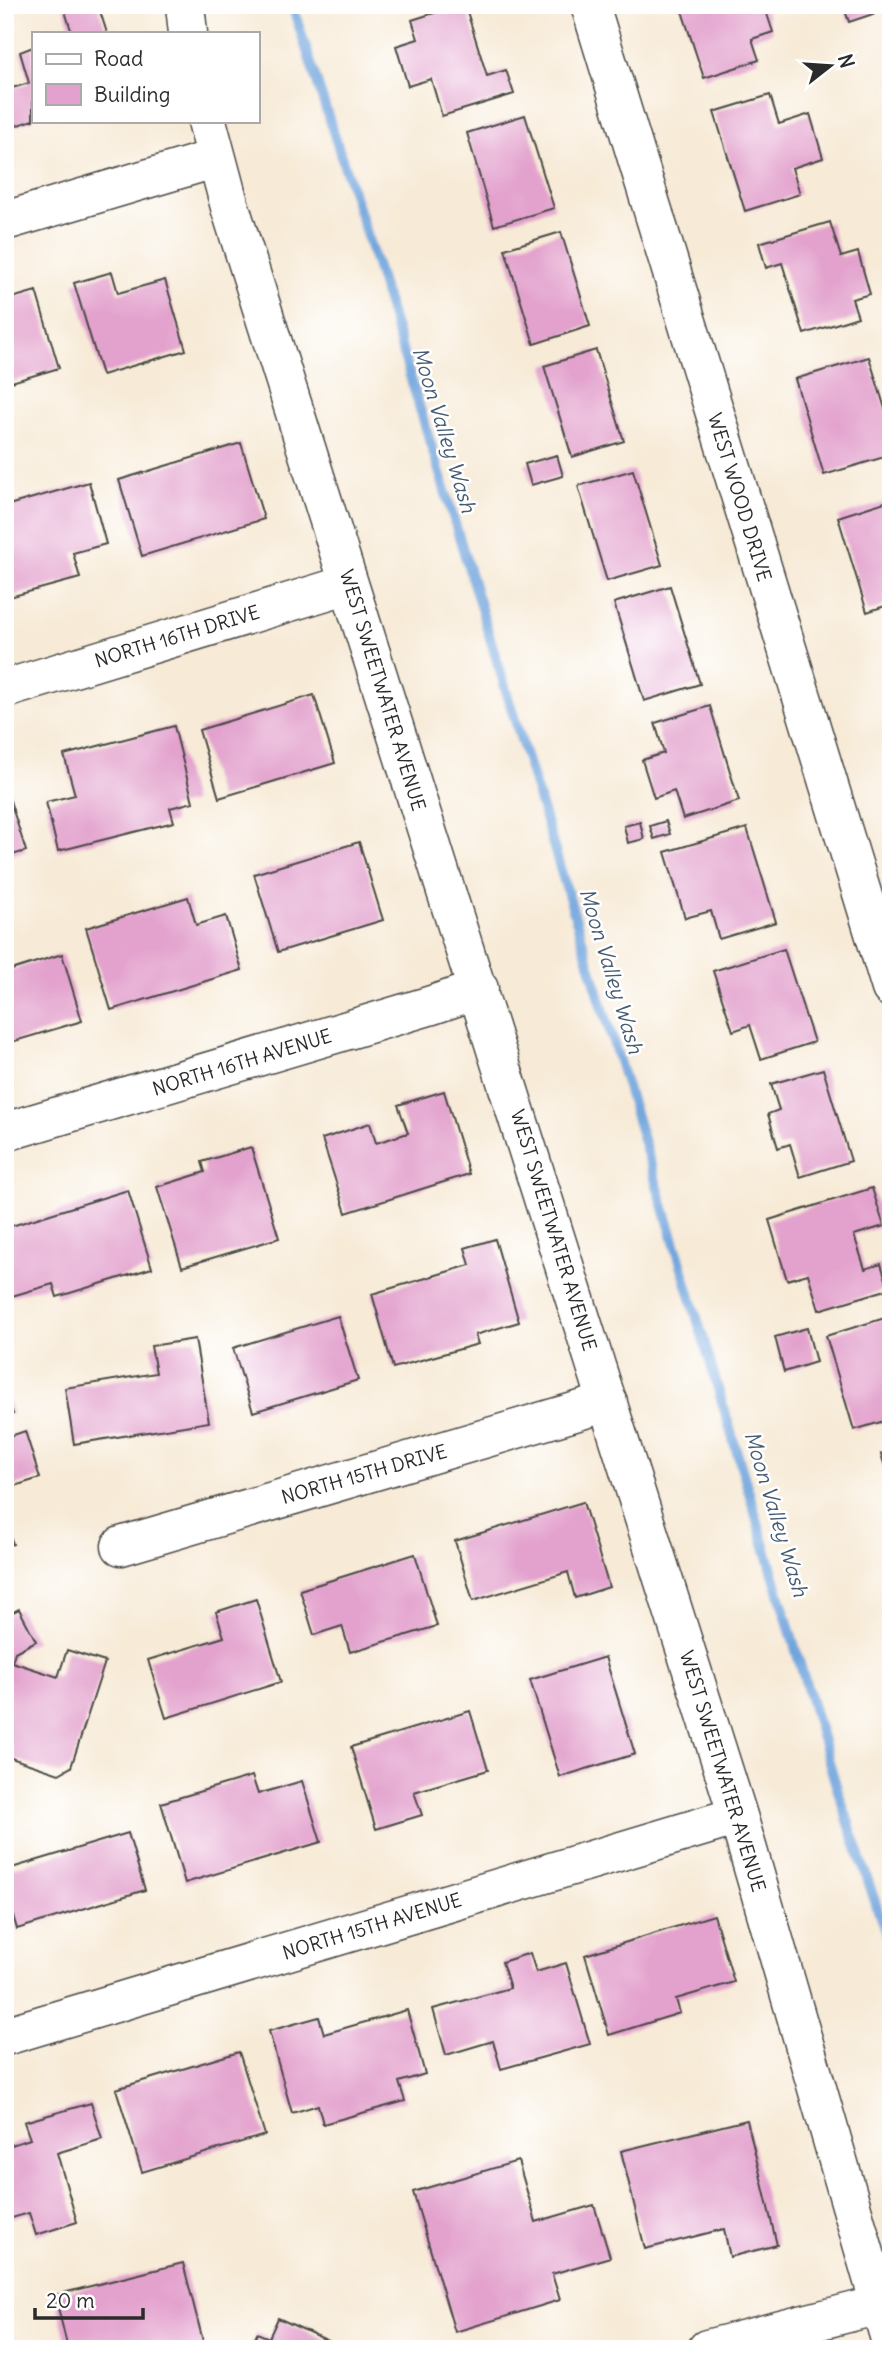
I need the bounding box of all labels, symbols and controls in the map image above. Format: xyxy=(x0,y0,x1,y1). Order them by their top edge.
legend xyxy=(32,32,259,122)
north arrow xyxy=(794,32,864,102)
text: Road xyxy=(94,45,143,72)
text: N xyxy=(833,51,860,71)
text: Building xyxy=(94,81,170,108)
water label: Moon Valley Wash xyxy=(406,344,483,517)
street label: WEST WOOD DRIVE xyxy=(703,410,777,584)
street label: WEST SWEETWATER AVENUE xyxy=(335,566,431,814)
street label: NORTH 16TH DRIVE xyxy=(92,600,262,672)
water label: Moon Valley Wash xyxy=(573,885,650,1058)
street label: NORTH 16TH AVENUE xyxy=(149,1023,335,1101)
street label: WEST SWEETWATER AVENUE xyxy=(506,1106,602,1354)
water label: Moon Valley Wash xyxy=(738,1428,815,1601)
street label: NORTH 15TH DRIVE xyxy=(278,1439,450,1509)
street label: WEST SWEETWATER AVENUE xyxy=(675,1647,771,1895)
street label: NORTH 15TH AVENUE xyxy=(280,1887,464,1965)
scale bar xyxy=(35,2277,144,2321)
text: 20 m xyxy=(46,2287,95,2314)

